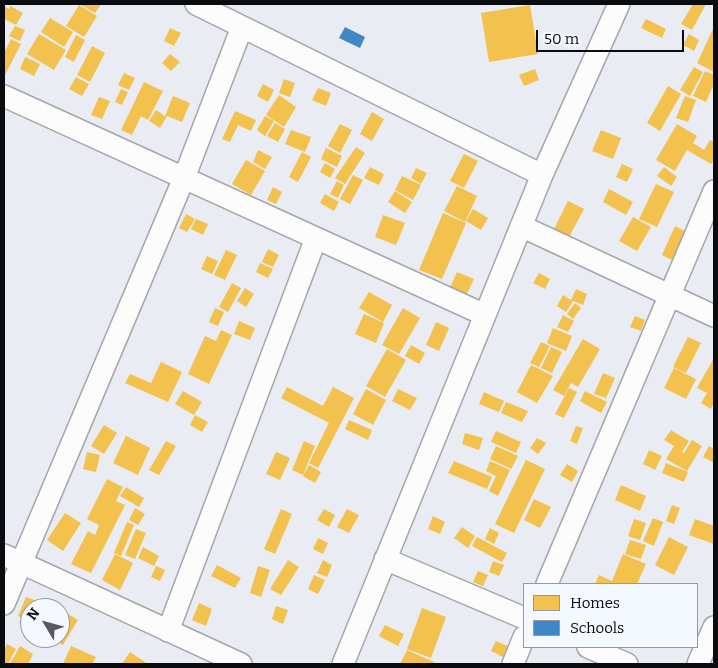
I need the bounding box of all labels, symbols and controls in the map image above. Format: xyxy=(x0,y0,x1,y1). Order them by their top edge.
scale bar xyxy=(538,20,686,52)
text: 50 m xyxy=(544,30,579,48)
legend xyxy=(523,583,698,648)
text: Homes xyxy=(570,594,620,612)
north arrow xyxy=(20,598,70,648)
text: N xyxy=(23,605,43,624)
text: Schools xyxy=(570,619,624,637)

